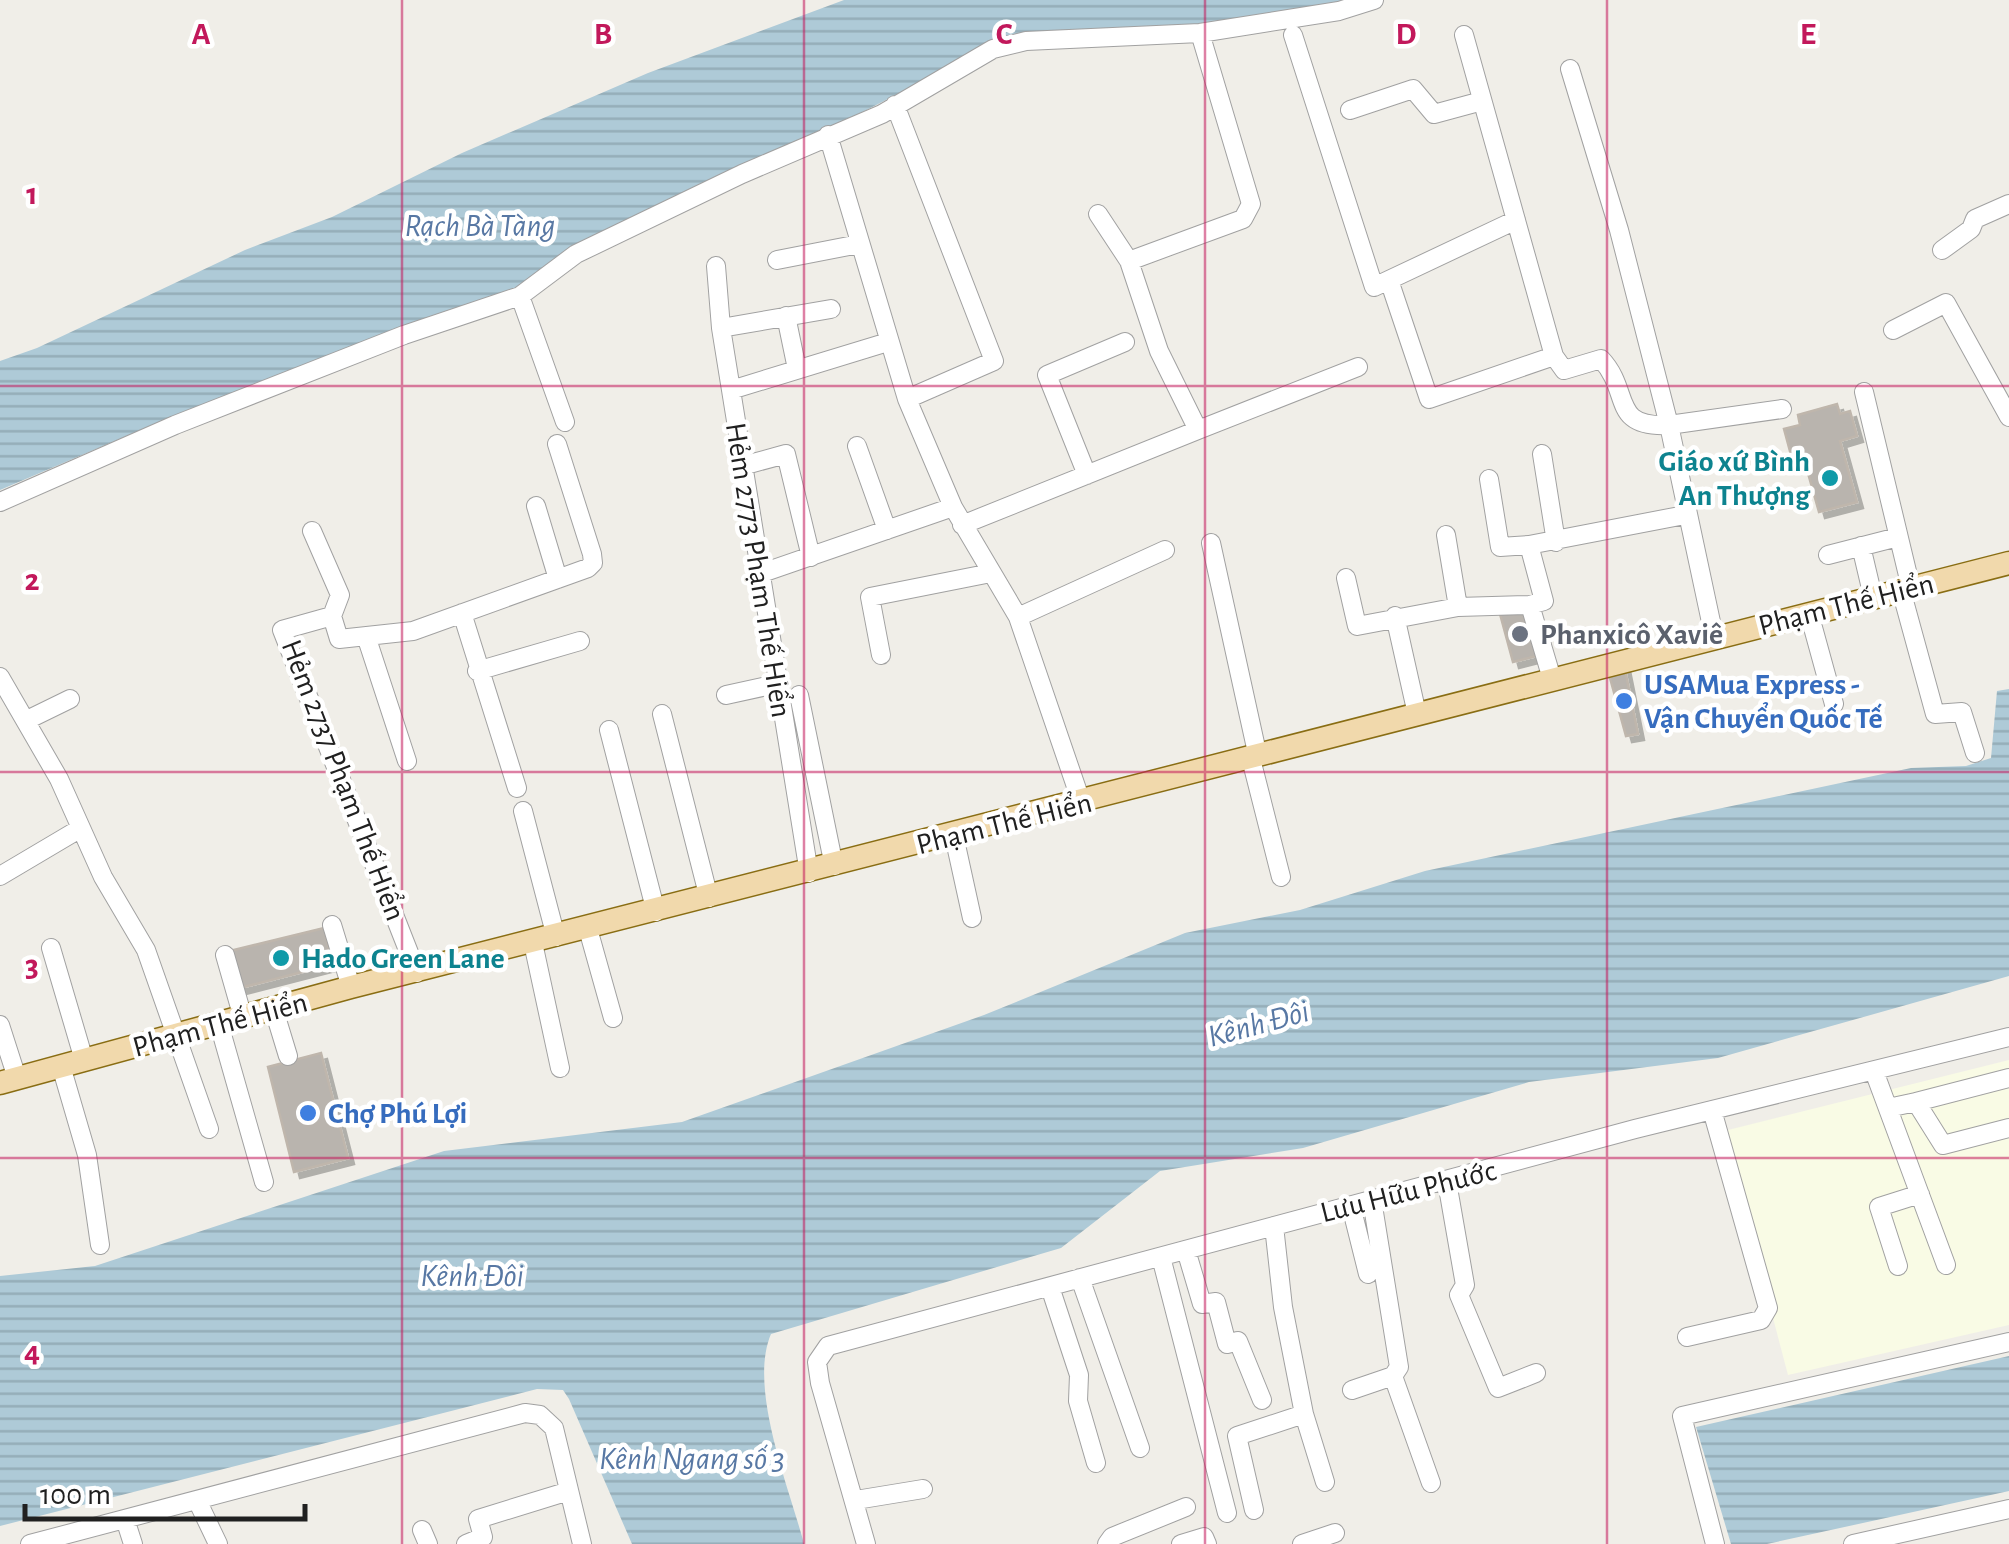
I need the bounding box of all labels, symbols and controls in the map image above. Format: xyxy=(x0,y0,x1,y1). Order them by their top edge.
text: A xyxy=(191,18,211,50)
text: B xyxy=(594,18,612,50)
text: C xyxy=(996,18,1013,50)
text: D xyxy=(1396,18,1417,50)
text: E xyxy=(1800,18,1816,50)
text: 1 xyxy=(26,178,38,210)
water label: Rạch Bà Tàng xyxy=(404,210,556,242)
street label: Hẻm 2773 Phạm Thế Hiển xyxy=(720,420,798,720)
place label: Giáo xứ Bình An Thượng xyxy=(1659,447,1811,511)
marker: Giáo xứ Bình An Thượng xyxy=(1819,467,1841,489)
text: 2 xyxy=(24,564,40,596)
street label: Phạm Thế Hiển xyxy=(1755,567,1937,641)
place label: Phanxicô Xaviê xyxy=(1540,620,1723,650)
marker: Phanxicô Xaviê xyxy=(1509,623,1531,645)
street label: Hẻm 2737 Phạm Thế Hiển xyxy=(276,635,412,925)
place label: USAMua Express - Vận Chuyển Quốc Tế xyxy=(1644,670,1883,734)
marker: USAMua Express - Vận Chuyển Quốc Tế xyxy=(1613,690,1635,712)
street label: Phạm Thế Hiển xyxy=(913,786,1095,860)
place label: Hado Green Lane xyxy=(301,944,505,974)
marker: Hado Green Lane xyxy=(270,947,292,969)
text: 3 xyxy=(25,950,39,982)
street label: Phạm Thế Hiển xyxy=(129,985,311,1063)
water label: Kênh Đôi xyxy=(1204,995,1312,1053)
place label: Chợ Phú Lợi xyxy=(328,1099,467,1129)
marker: Chợ Phú Lợi xyxy=(297,1102,319,1124)
street label: Lưu Hữu Phước xyxy=(1317,1156,1500,1228)
water label: Kênh Đôi xyxy=(420,1260,524,1292)
text: 4 xyxy=(24,1336,40,1368)
water label: Kênh Ngang số 3 xyxy=(599,1443,785,1475)
scale bar xyxy=(25,1459,305,1521)
text: 100 m xyxy=(40,1480,111,1510)

